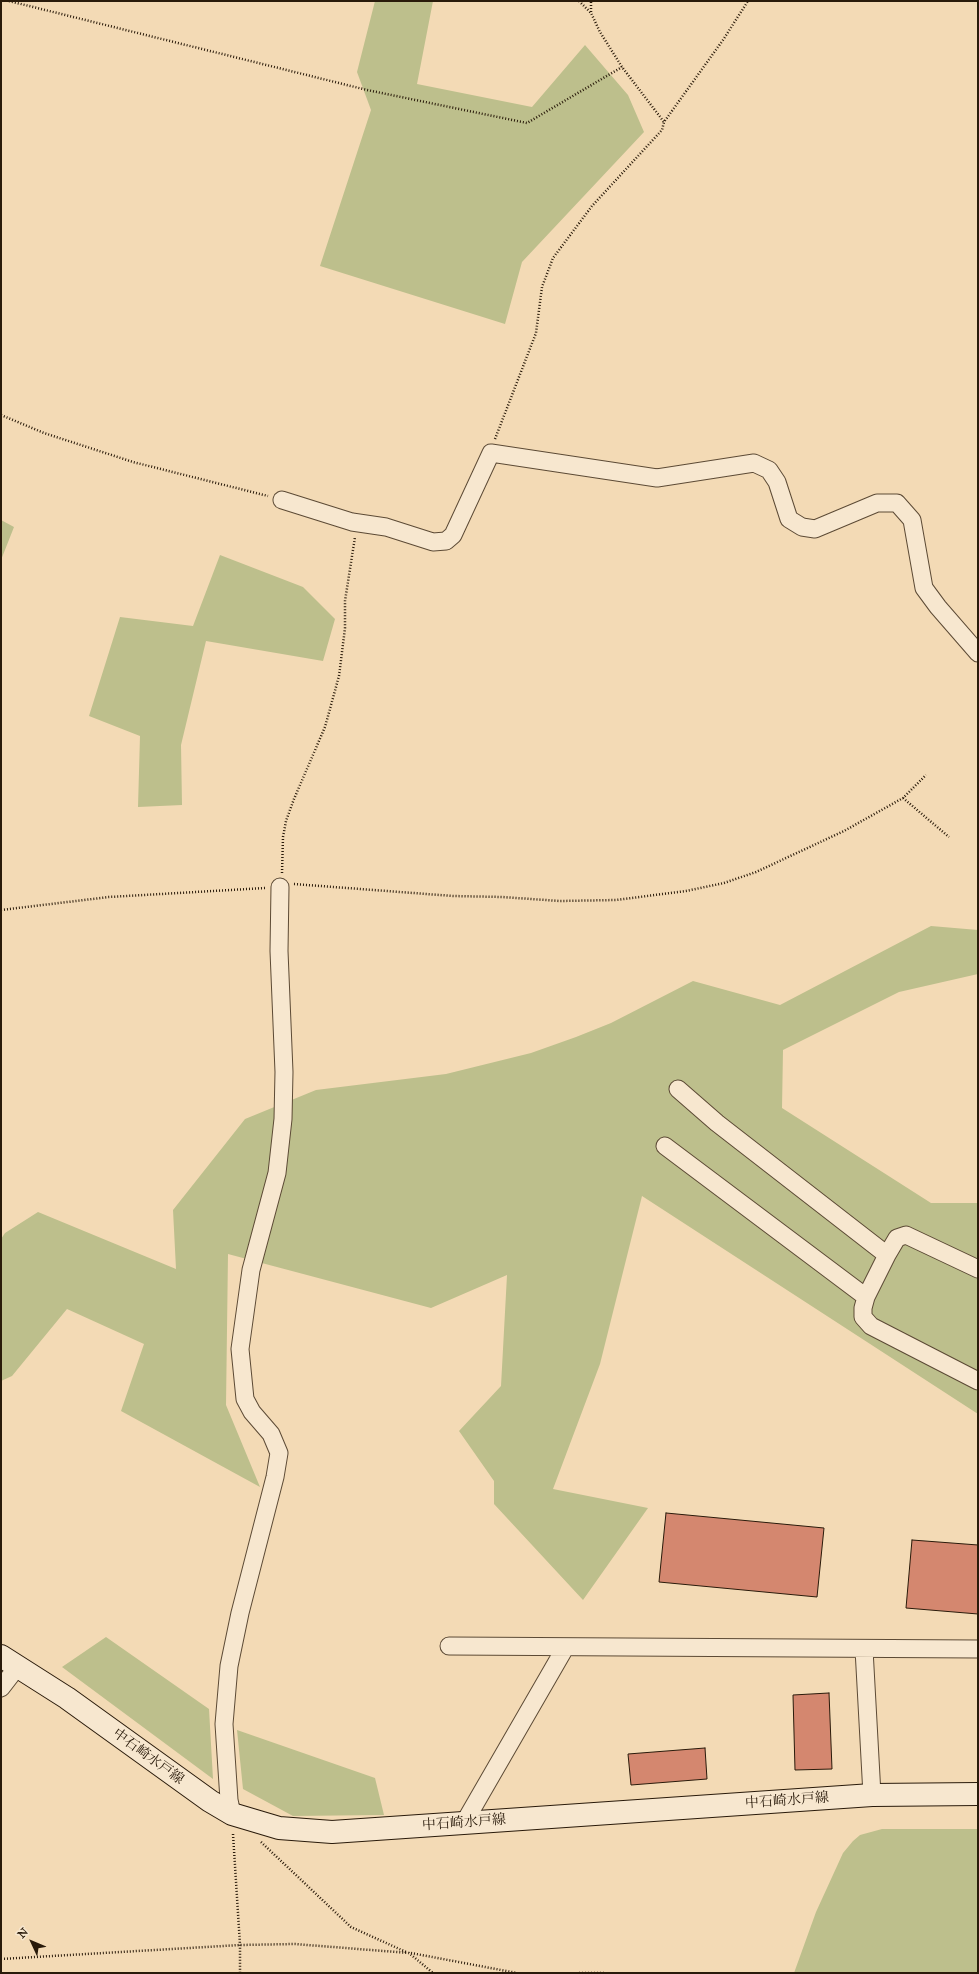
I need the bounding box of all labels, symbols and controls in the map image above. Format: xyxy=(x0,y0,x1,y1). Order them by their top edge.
street label: 中石崎水戸線 xyxy=(109,1726,187,1788)
street label: 中石崎水戸線 xyxy=(745,1790,829,1812)
street label: 中石崎水戸線 xyxy=(422,1812,506,1834)
north arrow xyxy=(12,1922,52,1962)
text: N xyxy=(15,1925,31,1941)

